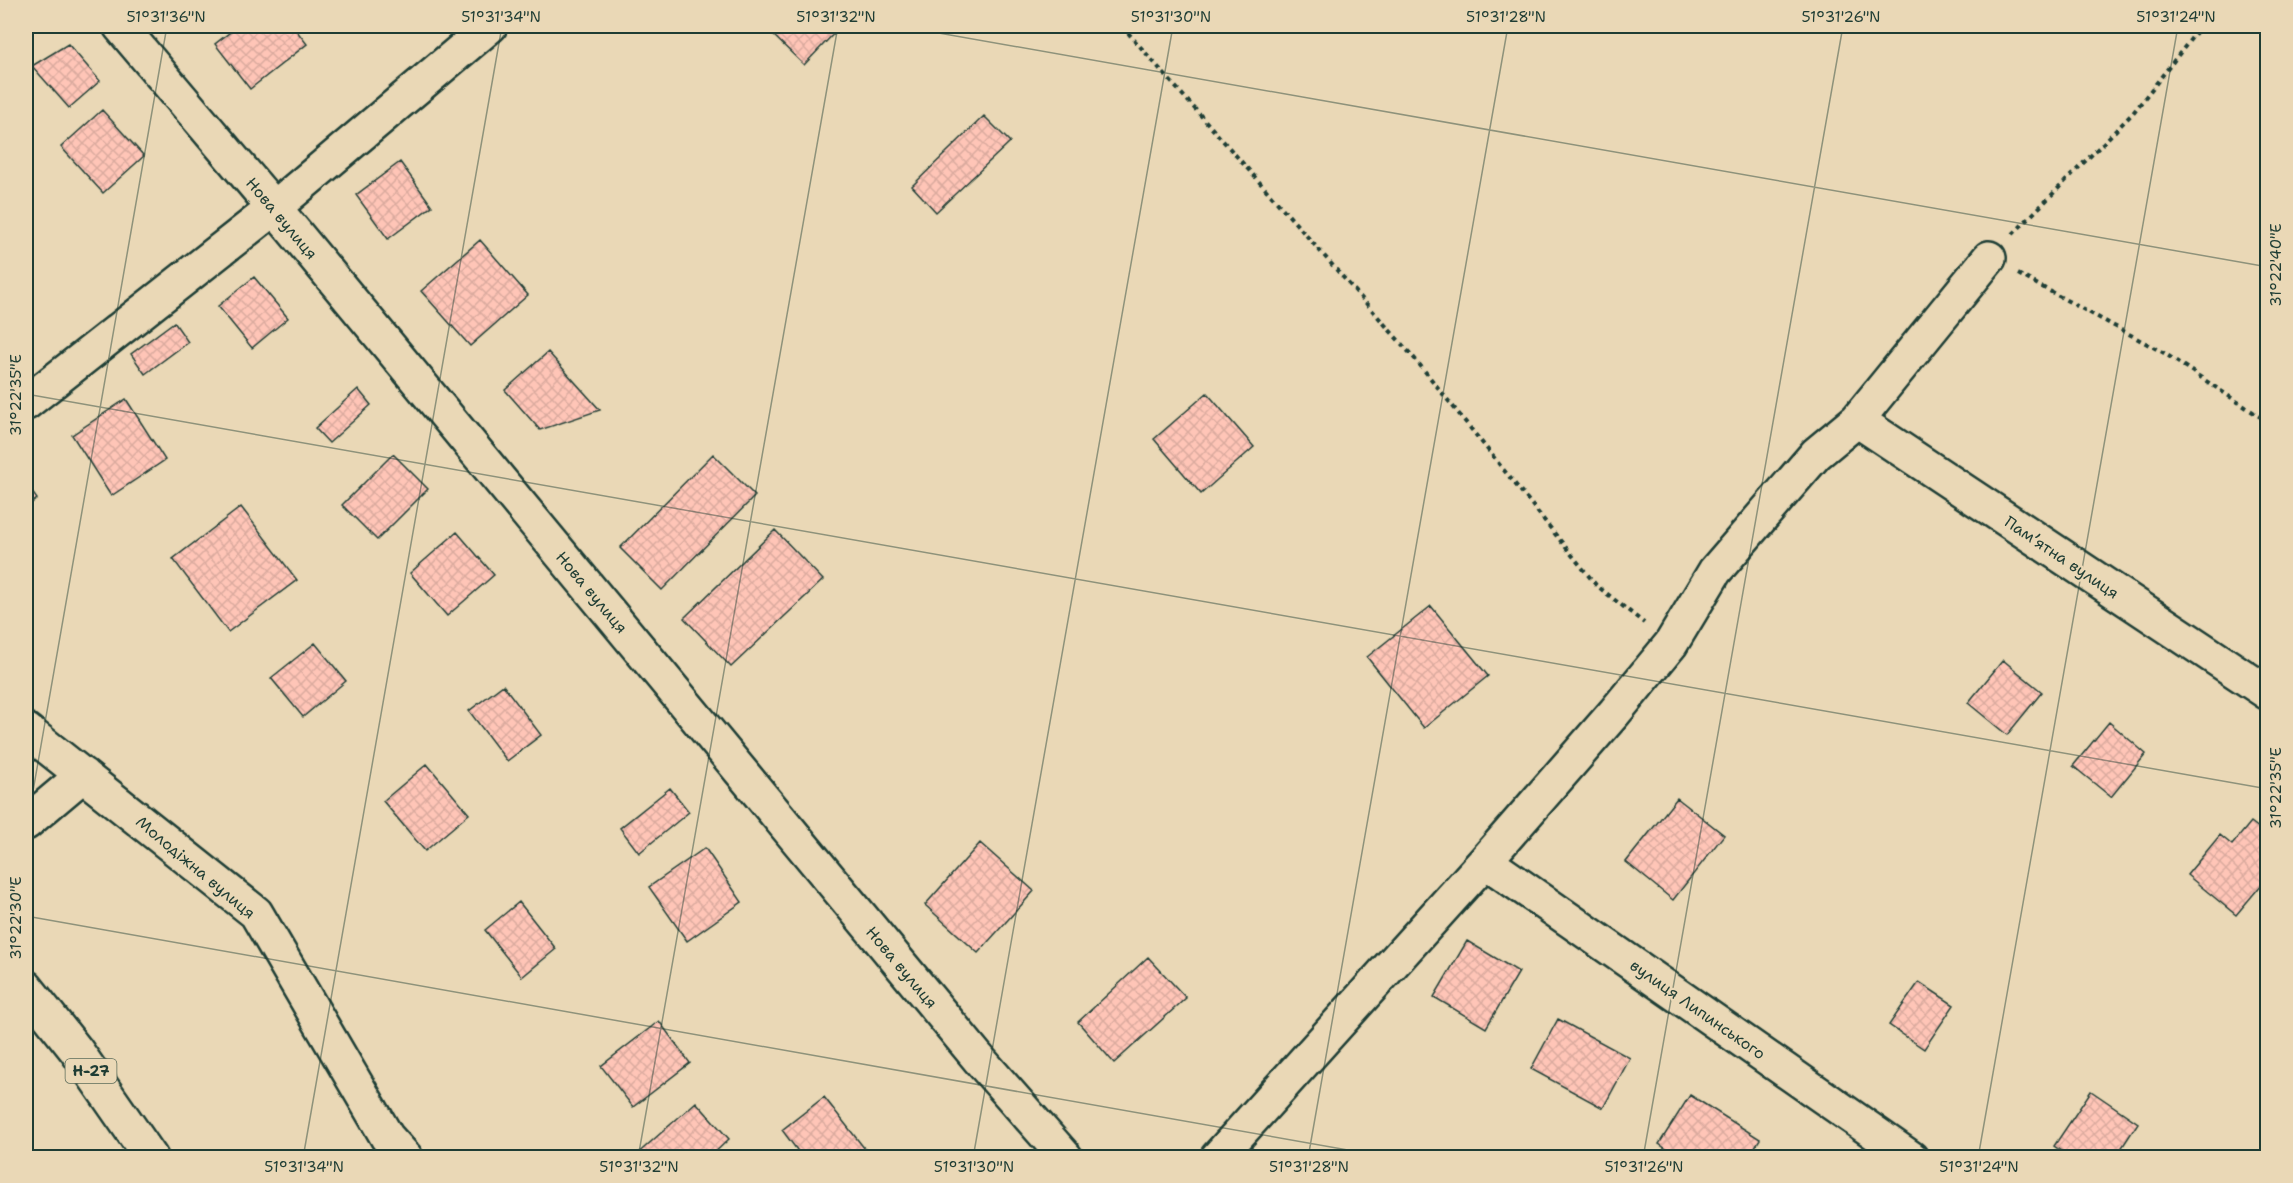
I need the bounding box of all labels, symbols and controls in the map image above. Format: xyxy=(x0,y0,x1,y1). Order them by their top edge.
text: 51°31'36"N xyxy=(126,7,206,27)
text: 51°31'34"N xyxy=(461,7,541,27)
text: 51°31'32"N xyxy=(796,7,876,27)
text: 51°31'30"N xyxy=(1131,7,1211,27)
text: 51°31'28"N xyxy=(1466,7,1546,27)
text: 51°31'26"N xyxy=(1802,7,1880,27)
text: 51°31'24"N xyxy=(2136,7,2216,27)
street label: Нова вулиця xyxy=(241,173,322,264)
text: 31°22'40"E xyxy=(2266,223,2286,307)
text: 31°22'35"E xyxy=(6,354,26,436)
street label: Памʼятна вулиця xyxy=(2000,511,2123,603)
street label: Нова вулиця xyxy=(551,547,632,638)
text: 31°22'35"E xyxy=(2266,747,2286,829)
street label: Молодіжна вулиця xyxy=(132,811,260,924)
text: 31°22'30"E xyxy=(6,876,26,960)
street label: Нова вулиця xyxy=(861,922,942,1013)
street label: вулиця Липинського xyxy=(1626,955,1770,1064)
road number: Н-27 xyxy=(66,1059,116,1083)
text: 51°31'34"N xyxy=(264,1157,344,1177)
text: 51°31'32"N xyxy=(599,1157,679,1177)
text: 51°31'30"N xyxy=(934,1157,1014,1177)
text: 51°31'28"N xyxy=(1269,1157,1349,1177)
text: 51°31'26"N xyxy=(1605,1157,1683,1177)
text: 51°31'24"N xyxy=(1939,1157,2019,1177)

